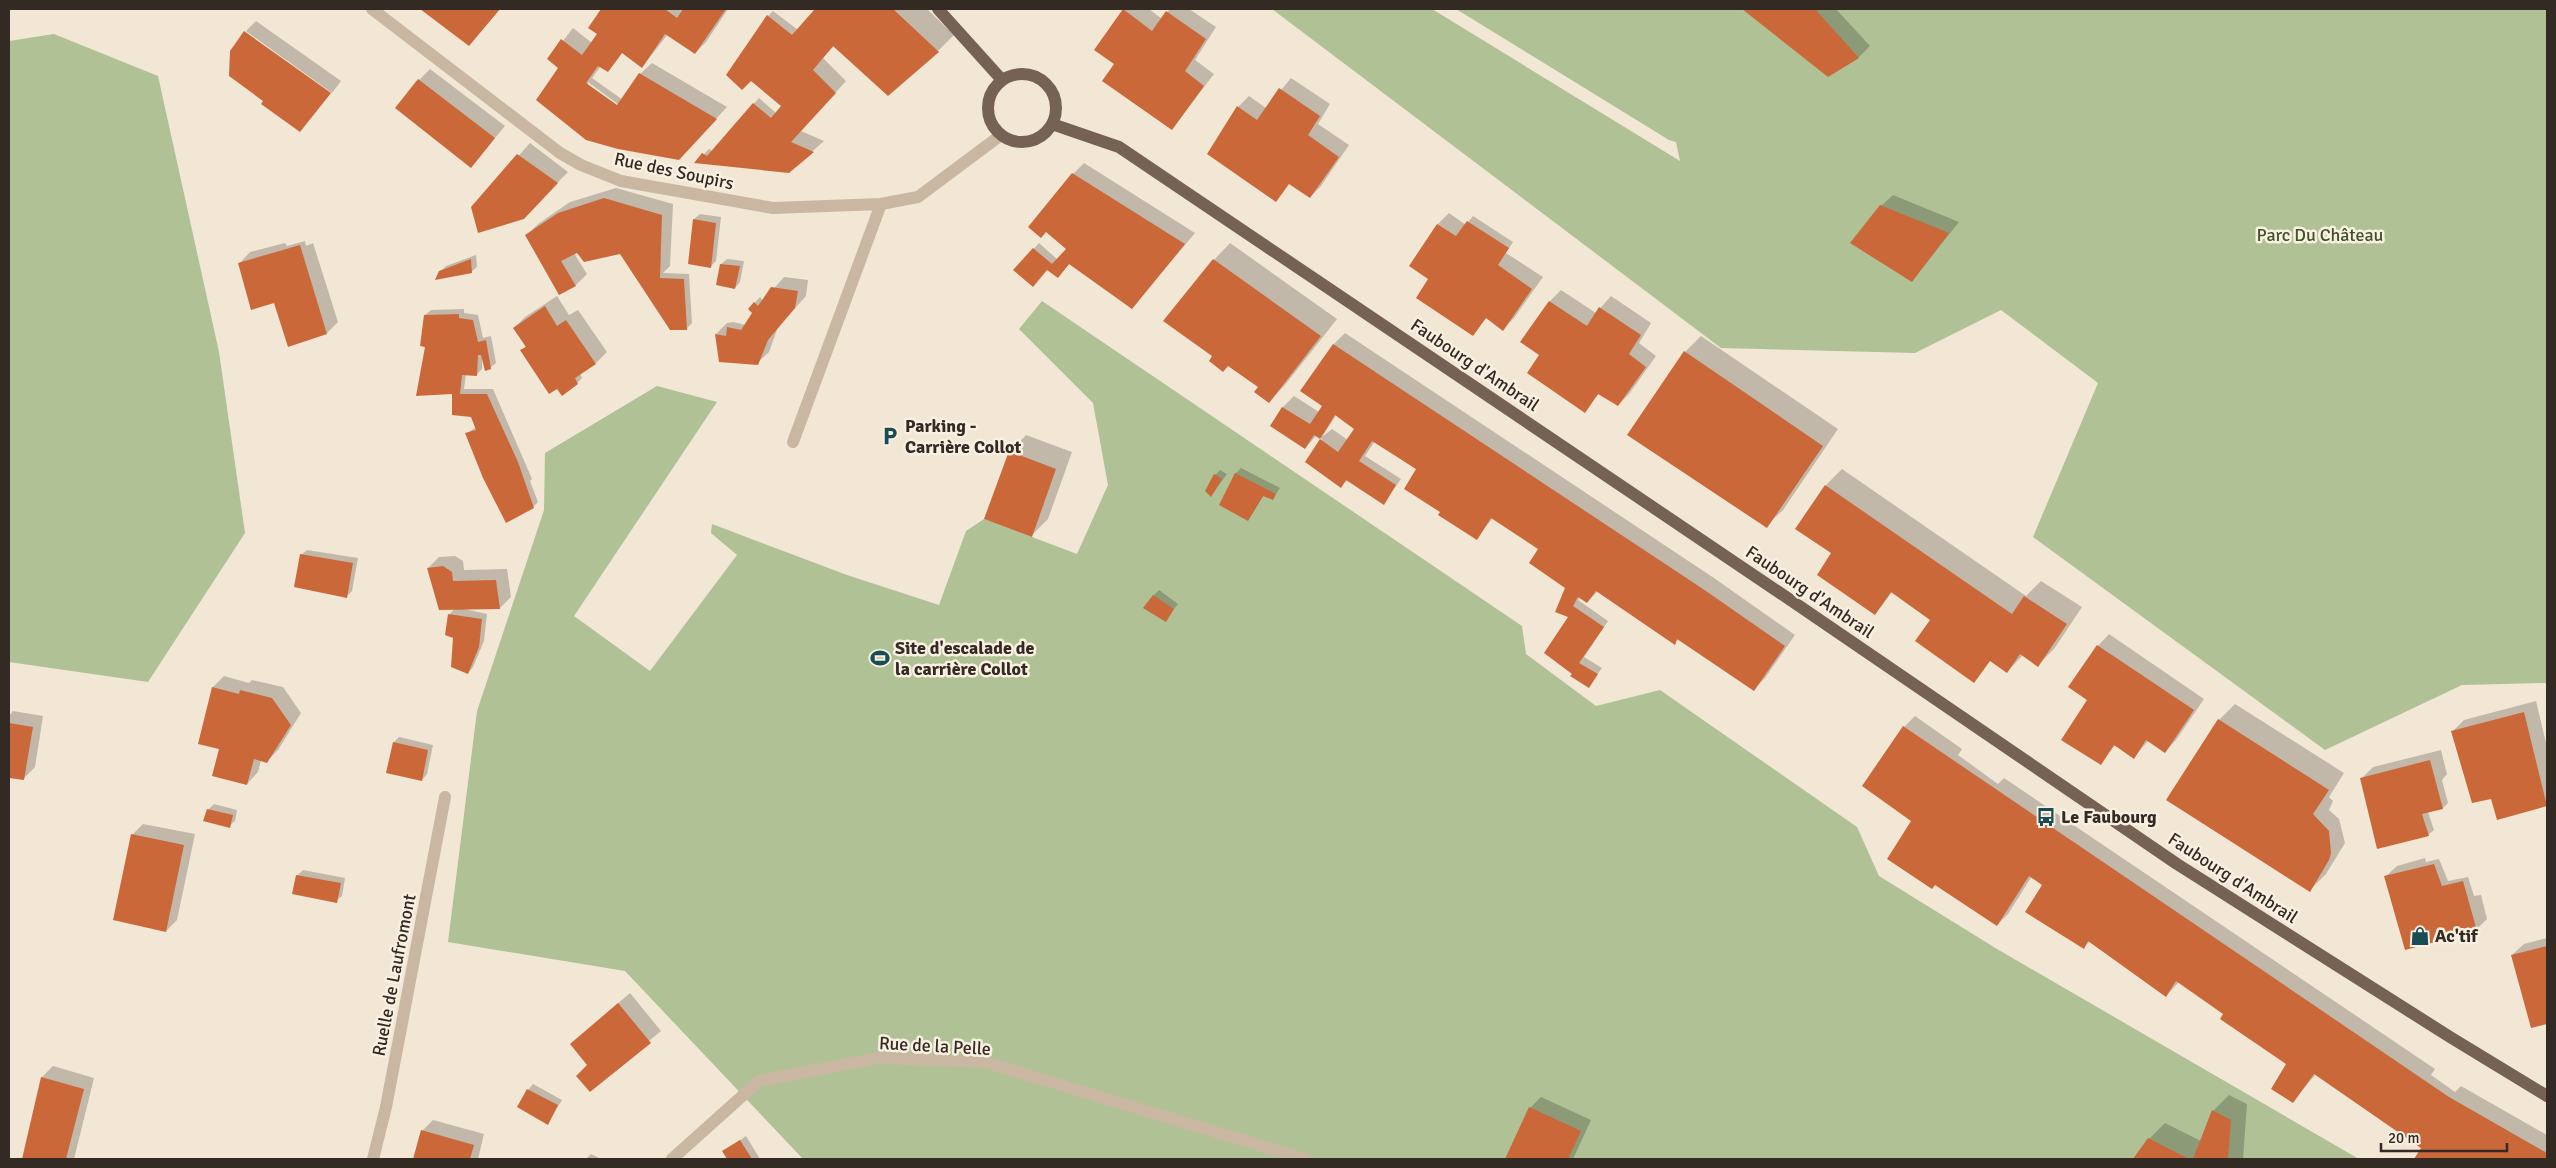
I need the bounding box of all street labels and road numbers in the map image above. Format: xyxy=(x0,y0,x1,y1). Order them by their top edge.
street label: Rue des Soupirs xyxy=(612,148,736,194)
street label: Faubourg d'Ambrail xyxy=(1407,314,1543,416)
street label: Faubourg d'Ambrail xyxy=(1742,541,1878,643)
street label: Faubourg d'Ambrail xyxy=(2164,828,2302,928)
street label: Ruelle de Laufromont xyxy=(367,892,421,1058)
street label: Rue de la Pelle xyxy=(878,1032,992,1060)

